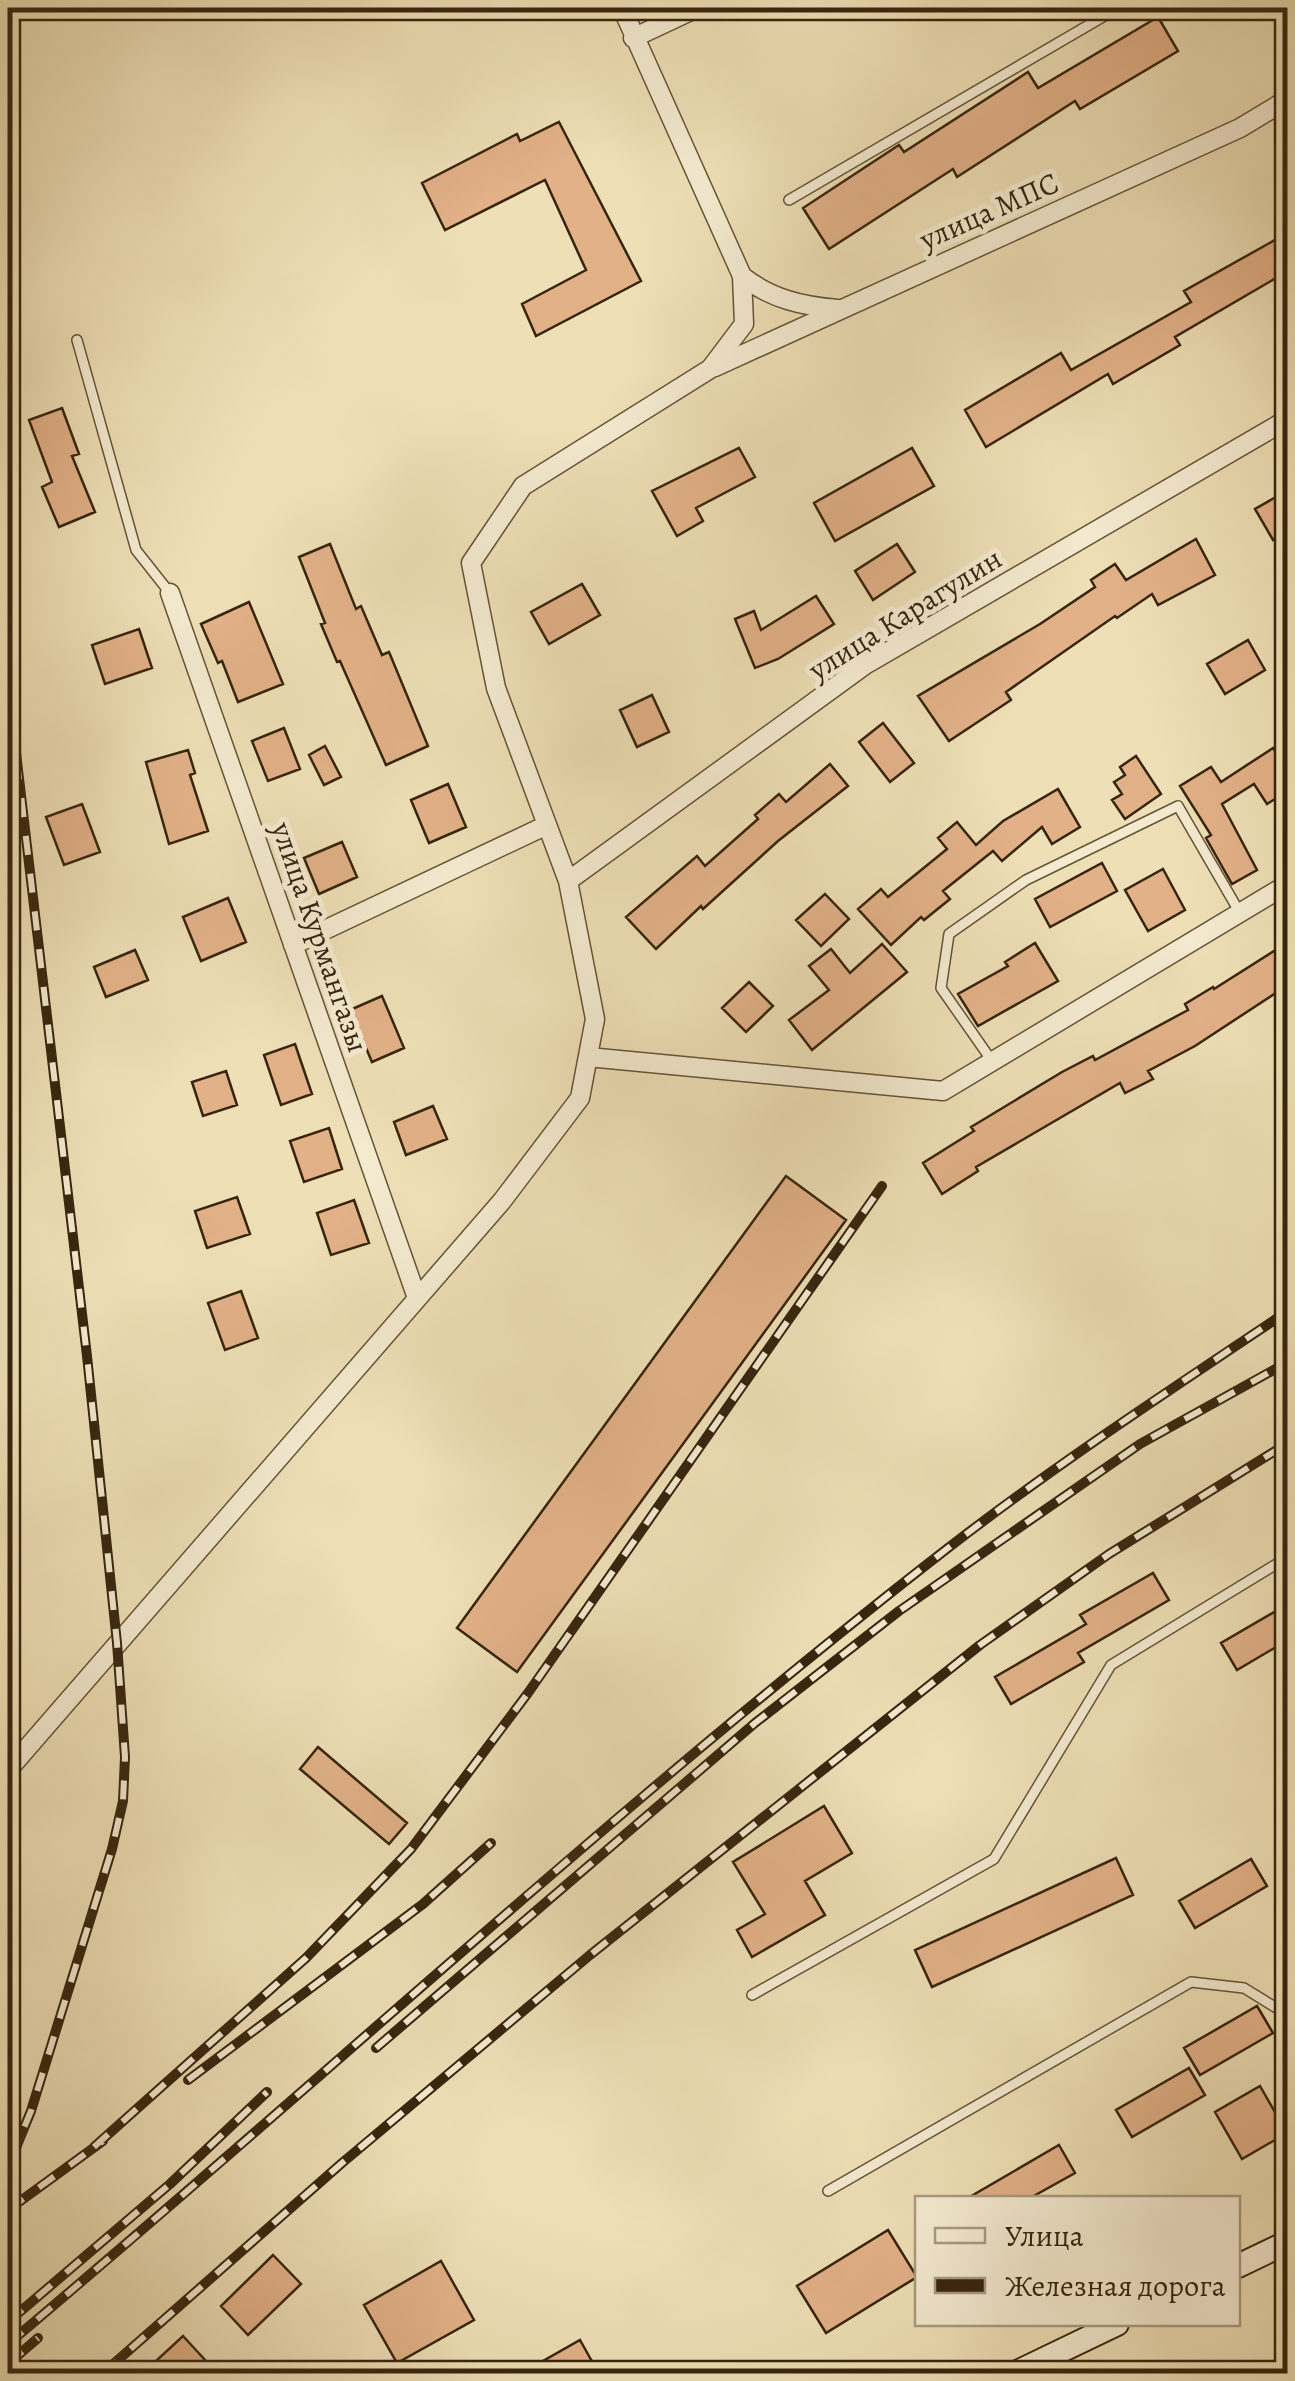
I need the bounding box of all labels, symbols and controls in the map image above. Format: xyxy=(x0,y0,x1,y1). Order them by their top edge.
street label: улица МПС xyxy=(912,163,1065,260)
street label: улица Карагулин xyxy=(800,539,1009,690)
street label: улица Курмангазы xyxy=(262,816,378,1057)
legend xyxy=(915,2196,1240,2326)
text: Улица xyxy=(1005,2216,1084,2256)
text: Железная дорога xyxy=(1005,2266,1226,2306)

